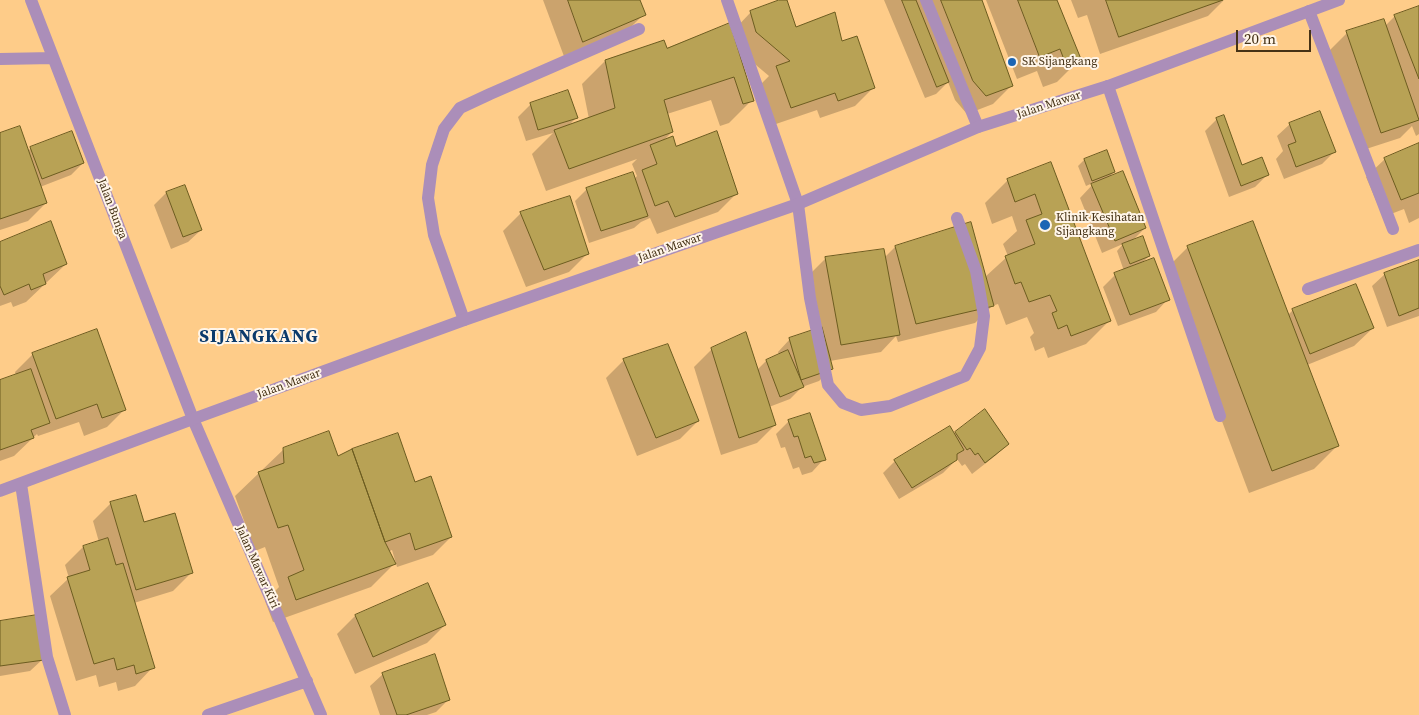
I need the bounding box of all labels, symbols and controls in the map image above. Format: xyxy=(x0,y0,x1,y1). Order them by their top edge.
scale bar xyxy=(1239,20,1314,52)
text: 20 m xyxy=(1244,28,1276,49)
place label: SK Sijangkang xyxy=(1022,55,1097,69)
marker: SK Sijangkang xyxy=(1006,56,1018,68)
street label: Jalan Mawar xyxy=(1015,88,1083,122)
street label: Jalan Bunga xyxy=(94,177,130,241)
place label: Klinik Kesihatan Sijangkang xyxy=(1056,211,1145,239)
marker: Klinik Kesihatan Sijangkang xyxy=(1038,218,1052,232)
street label: Jalan Mawar xyxy=(636,230,704,266)
district label: SIJANGKANG xyxy=(198,326,320,348)
street label: Jalan Mawar xyxy=(255,366,323,402)
street label: Jalan Mawar Kiri xyxy=(232,523,282,611)

